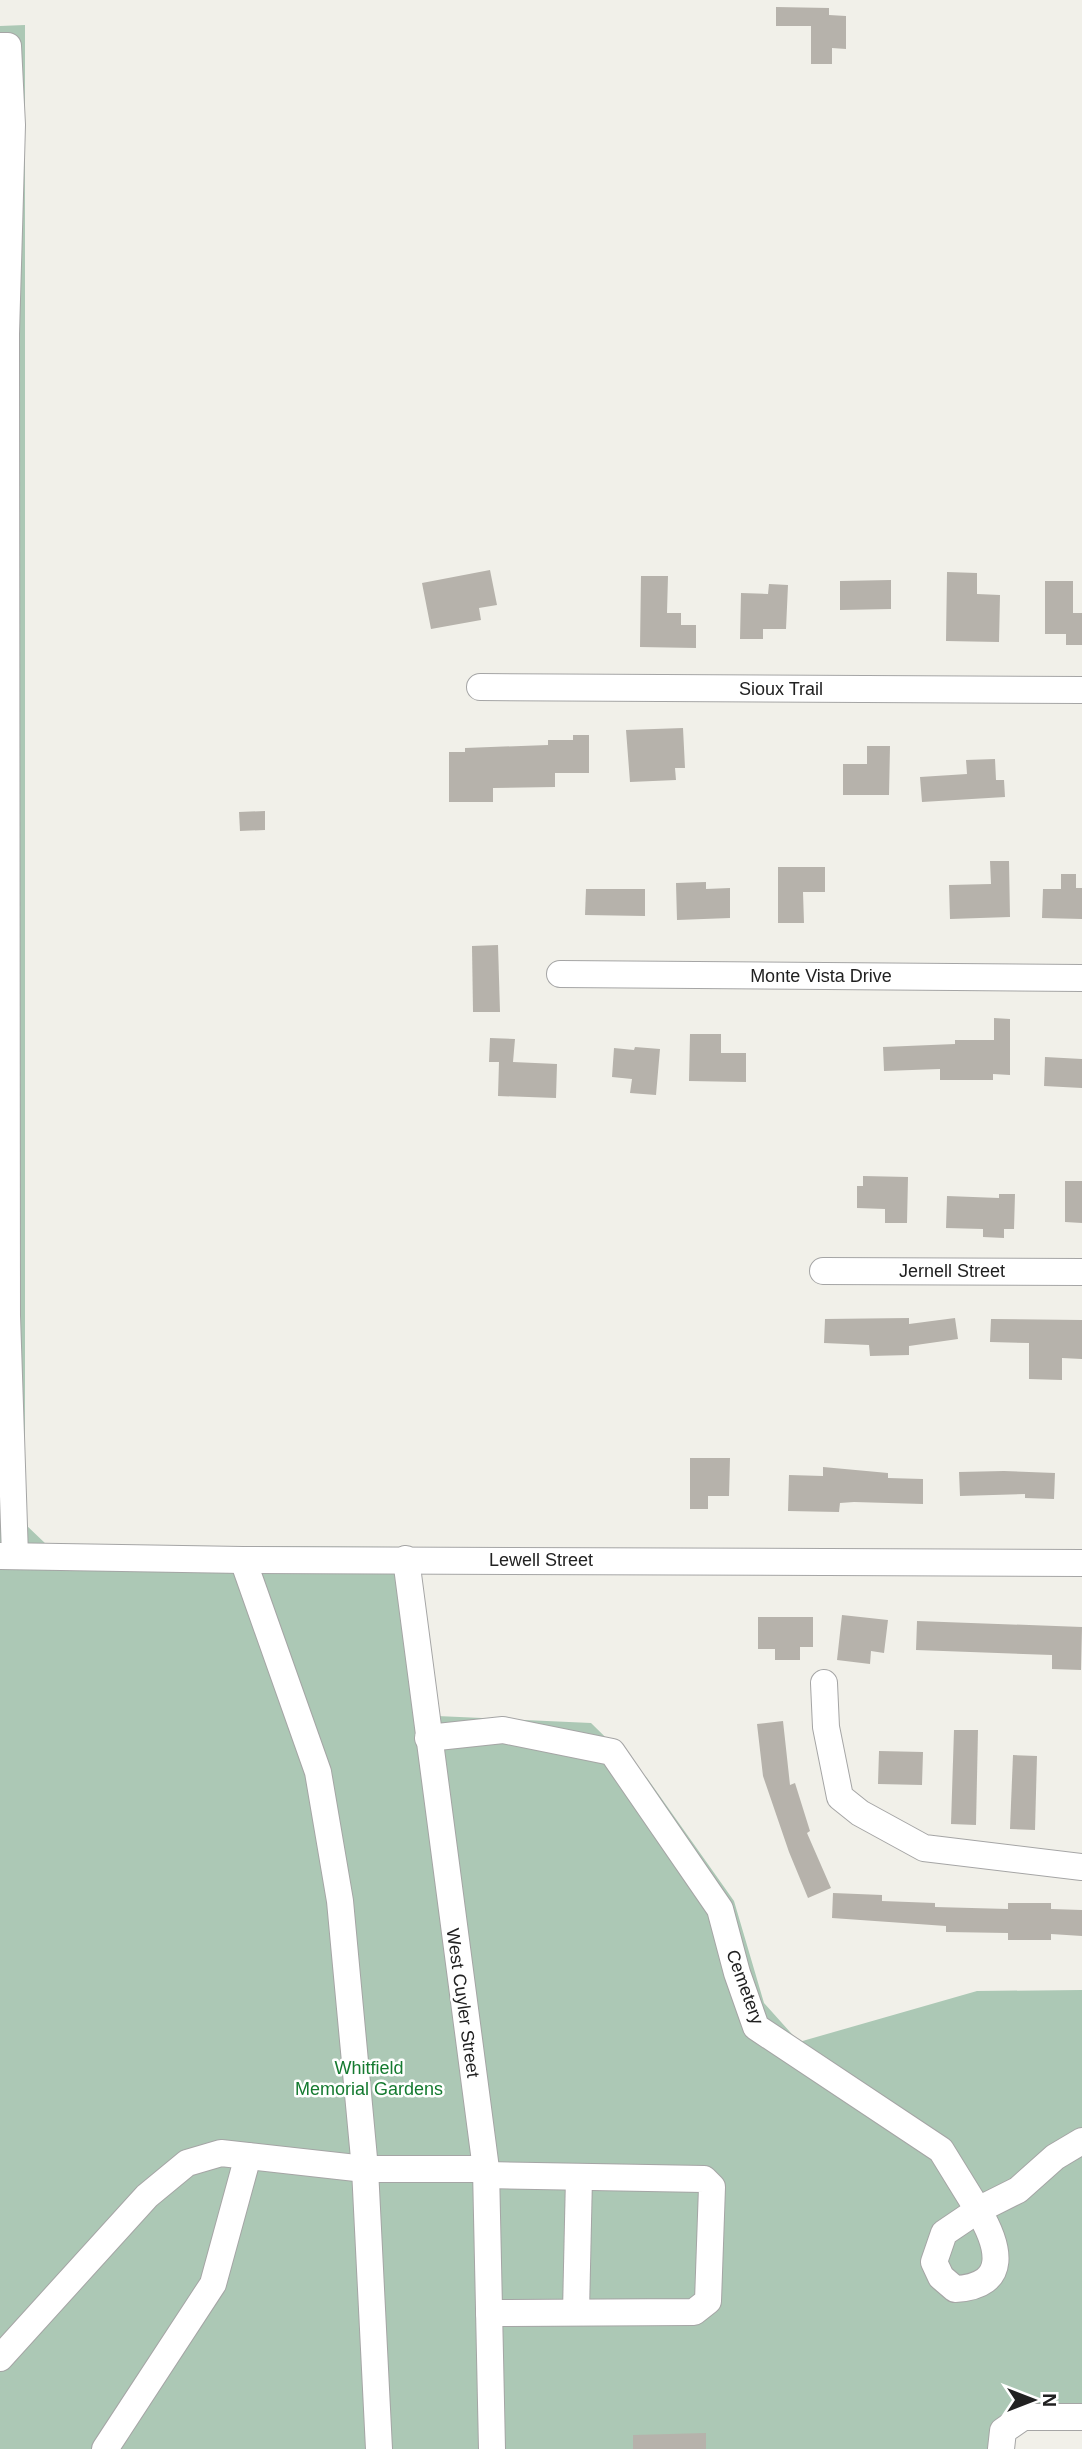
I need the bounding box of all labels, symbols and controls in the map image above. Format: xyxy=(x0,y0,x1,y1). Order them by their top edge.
street label: Sioux Trail xyxy=(739,679,823,699)
street label: Monte Vista Drive xyxy=(750,966,892,986)
street label: Jernell Street xyxy=(899,1261,1005,1281)
street label: Lewell Street xyxy=(489,1550,593,1570)
street label: West Cuyler Street xyxy=(443,1927,483,2079)
street label: Cemetery xyxy=(722,1947,768,2027)
park label: Whitfield Memorial Gardens xyxy=(295,2058,443,2099)
north arrow xyxy=(998,2365,1068,2435)
text: N xyxy=(1039,2393,1060,2407)

